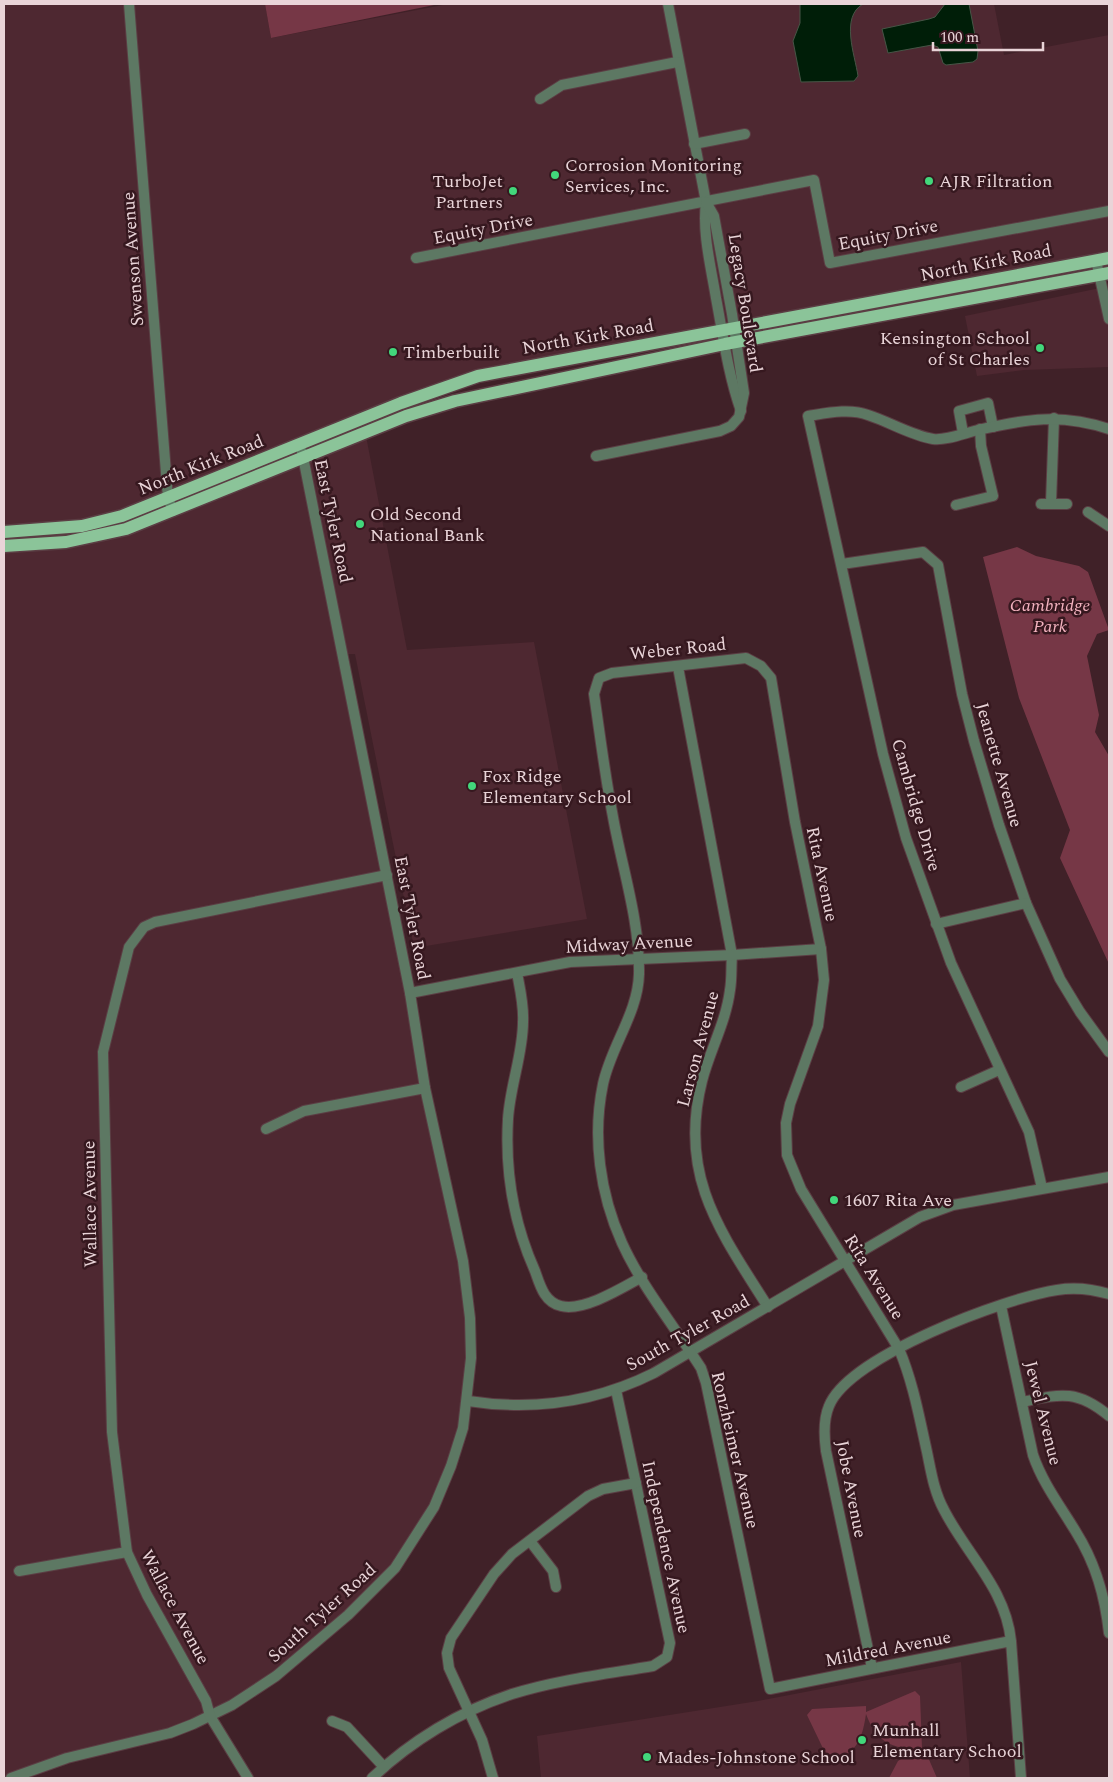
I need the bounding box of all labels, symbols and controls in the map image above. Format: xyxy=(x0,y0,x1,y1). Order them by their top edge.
scale bar xyxy=(933,20,1043,52)
text: 100 m xyxy=(940,26,979,49)
place label: Corrosion Monitoring Services, Inc. xyxy=(565,152,742,200)
place label: TurboJet Partners xyxy=(432,168,503,216)
place label: AJR Filtration xyxy=(939,168,1052,195)
marker: Corrosion Monitoring Services, Inc. xyxy=(549,169,561,181)
marker: AJR Filtration xyxy=(923,175,935,187)
marker: TurboJet Partners xyxy=(507,185,519,197)
street label: Swenson Avenue xyxy=(115,191,151,327)
street label: Equity Drive xyxy=(431,206,535,252)
street label: Equity Drive xyxy=(836,212,940,258)
street label: Legacy Boulevard xyxy=(721,231,769,375)
street label: North Kirk Road xyxy=(918,237,1054,289)
street label: North Kirk Road xyxy=(520,312,656,362)
place label: Kensington School of St Charles xyxy=(880,325,1030,373)
place label: Timberbuilt xyxy=(403,339,500,366)
marker: Kensington School of St Charles xyxy=(1034,342,1046,354)
marker: Timberbuilt xyxy=(387,346,399,358)
street label: North Kirk Road xyxy=(134,428,268,502)
street label: East Tyler Road xyxy=(307,457,359,585)
place label: Old Second National Bank xyxy=(370,501,485,549)
marker: Old Second National Bank xyxy=(354,518,366,530)
park label: Cambridge Park xyxy=(1010,592,1090,640)
street label: Weber Road xyxy=(628,630,728,668)
street label: Jeanette Avenue xyxy=(968,699,1030,831)
street label: Cambridge Drive xyxy=(884,735,948,875)
place label: Fox Ridge Elementary School xyxy=(482,763,632,811)
marker: Fox Ridge Elementary School xyxy=(466,780,478,792)
street label: Rita Avenue xyxy=(799,824,845,924)
street label: East Tyler Road xyxy=(387,854,437,982)
street label: Midway Avenue xyxy=(564,927,694,961)
street label: Larson Avenue xyxy=(670,988,726,1110)
street label: Wallace Avenue xyxy=(75,1140,105,1268)
place label: 1607 Rita Ave xyxy=(844,1187,952,1214)
marker: 1607 Rita Ave xyxy=(828,1194,840,1206)
street label: Rita Avenue xyxy=(837,1229,911,1325)
street label: South Tyler Road xyxy=(621,1288,755,1378)
street label: Jewel Avenue xyxy=(1017,1358,1069,1468)
street label: Ronzheimer Avenue xyxy=(704,1369,766,1531)
street label: Jobe Avenue xyxy=(828,1438,874,1540)
street label: Independence Avenue xyxy=(634,1458,698,1636)
street label: Wallace Avenue xyxy=(133,1545,217,1669)
street label: South Tyler Road xyxy=(262,1557,382,1669)
street label: Mildred Avenue xyxy=(823,1624,953,1674)
place label: Munhall Elementary School xyxy=(872,1717,1022,1765)
marker: Munhall Elementary School xyxy=(856,1734,868,1746)
place label: Mades-Johnstone School xyxy=(657,1744,855,1771)
marker: Mades-Johnstone School xyxy=(641,1751,653,1763)

